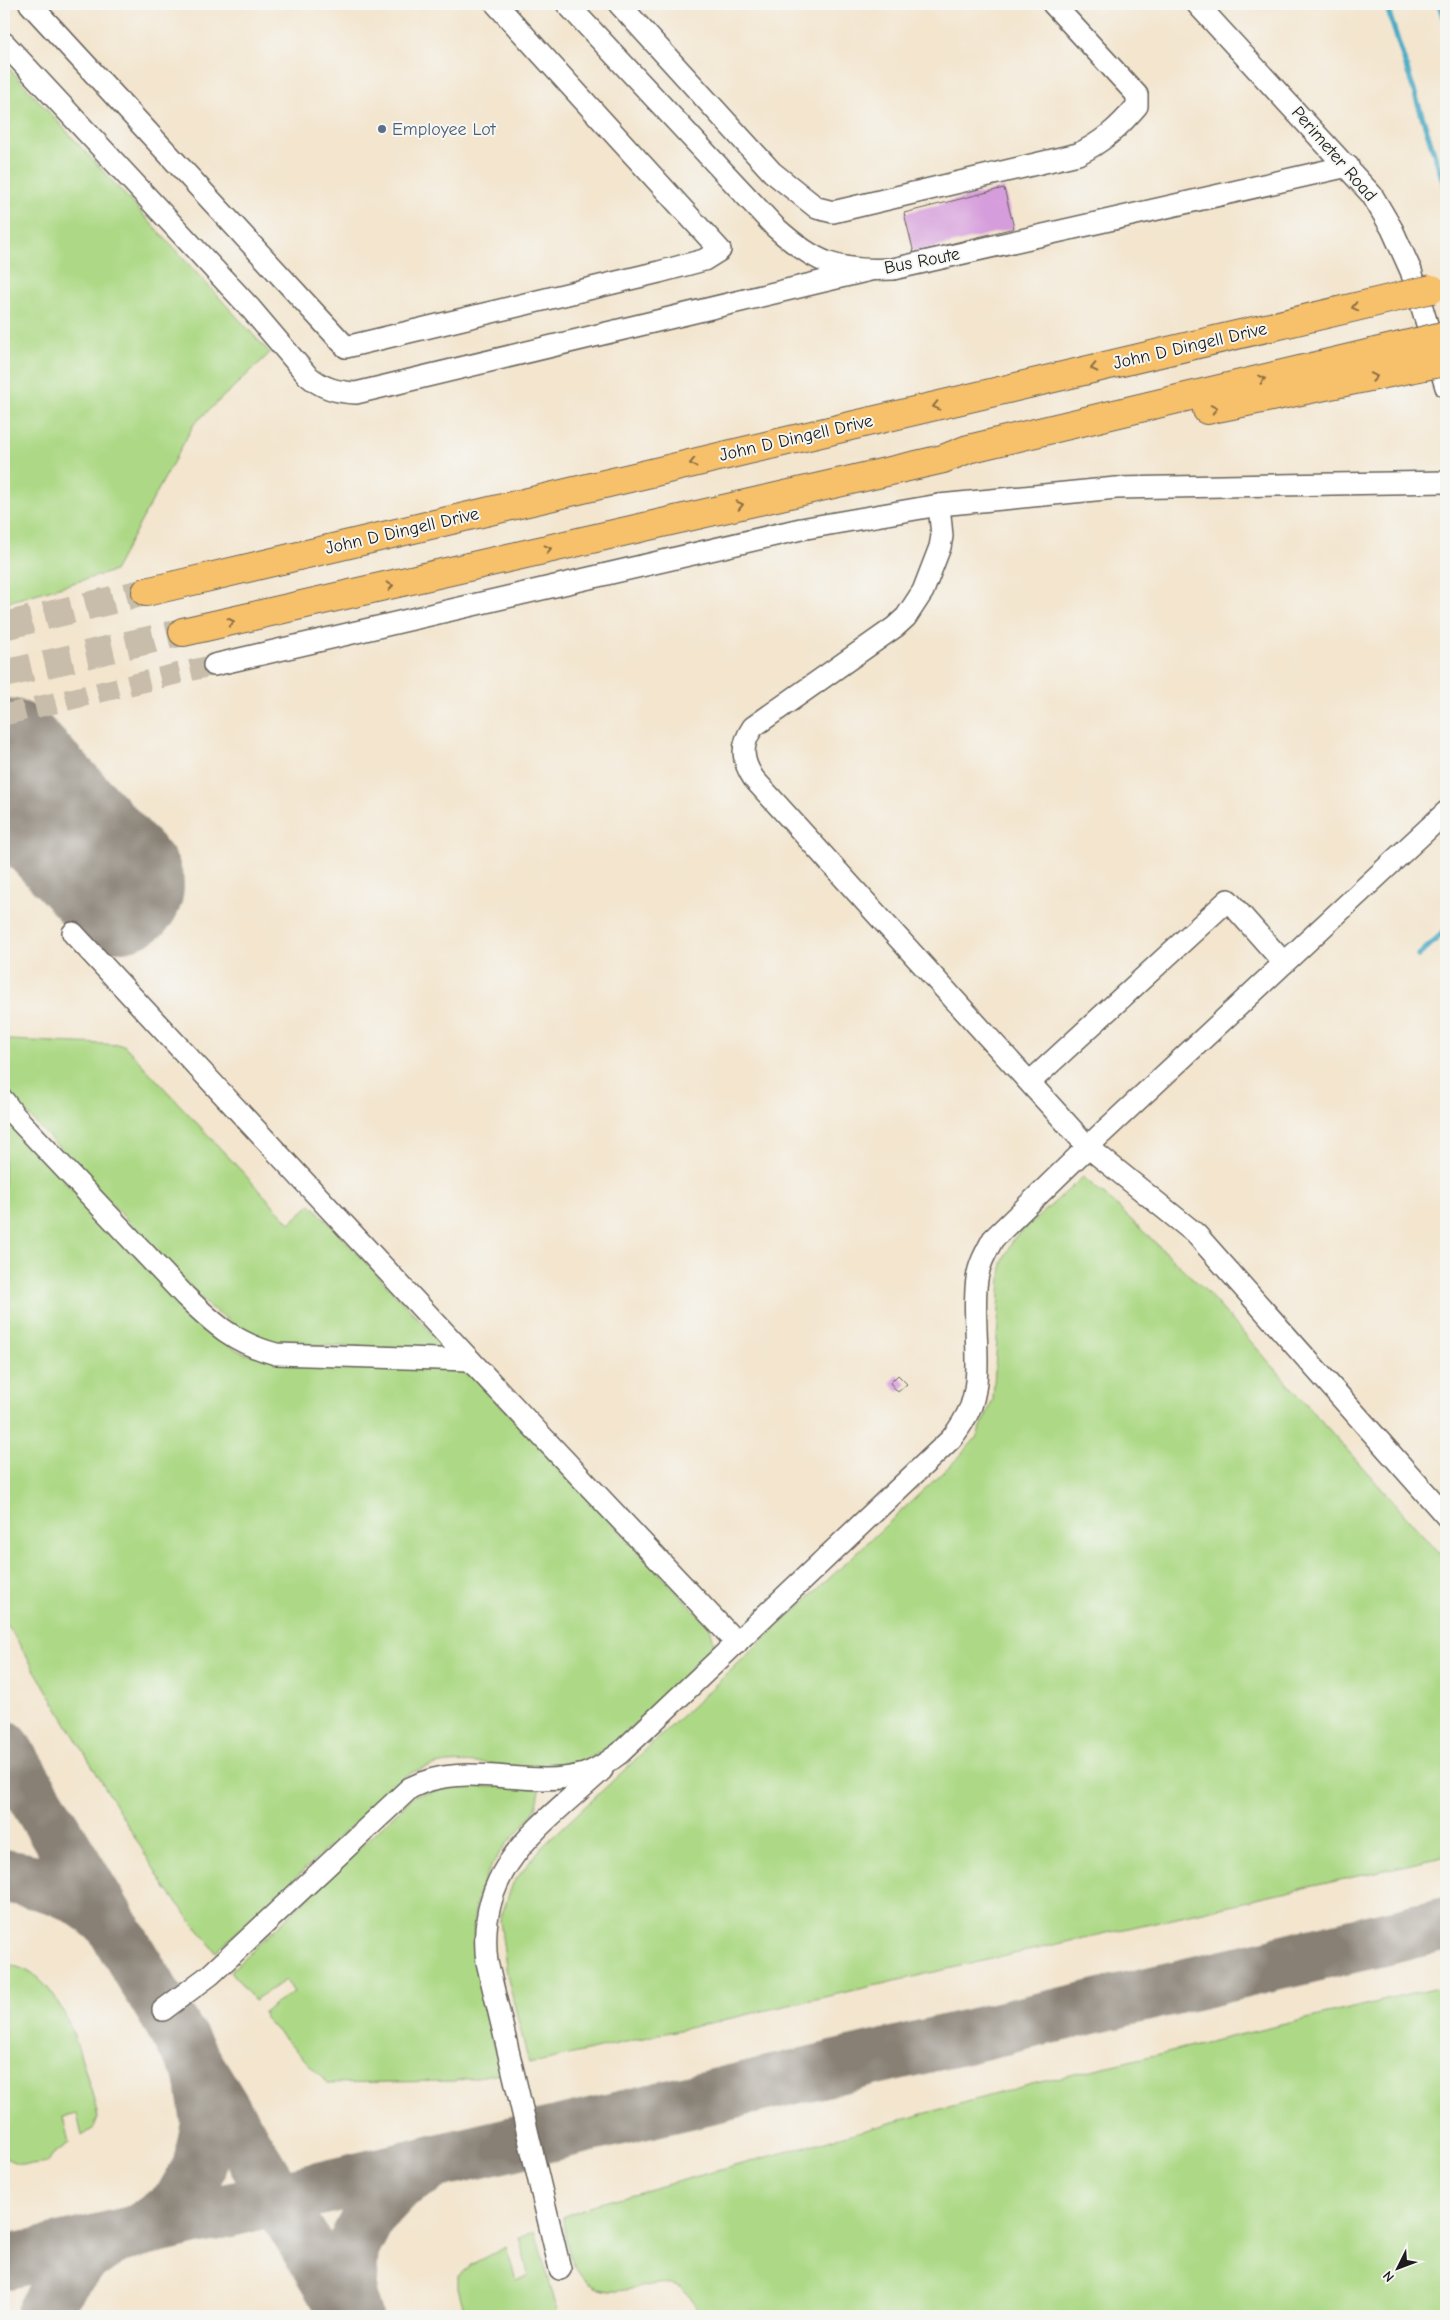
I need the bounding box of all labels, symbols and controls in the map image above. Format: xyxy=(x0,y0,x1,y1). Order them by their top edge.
street label: Perimeter Road xyxy=(1287,102,1381,206)
place label: Employee Lot xyxy=(392,119,497,140)
marker: Employee Lot xyxy=(376,123,388,135)
street label: Bus Route xyxy=(882,243,962,279)
one-way arrow xyxy=(1350,301,1359,312)
street label: John D Dingell Drive xyxy=(1111,318,1269,374)
one-way arrow xyxy=(1090,362,1099,373)
one-way arrow xyxy=(1369,372,1378,382)
one-way arrow xyxy=(1257,374,1266,385)
one-way arrow xyxy=(932,400,940,411)
one-way arrow xyxy=(1210,404,1219,415)
street label: John D Dingell Drive xyxy=(717,410,875,466)
one-way arrow xyxy=(688,457,697,468)
one-way arrow xyxy=(736,500,745,511)
street label: John D Dingell Drive xyxy=(323,503,481,559)
one-way arrow xyxy=(543,545,552,555)
one-way arrow xyxy=(385,581,394,592)
one-way arrow xyxy=(227,617,235,628)
north arrow xyxy=(1372,2242,1422,2292)
text: N xyxy=(1379,2267,1398,2285)

